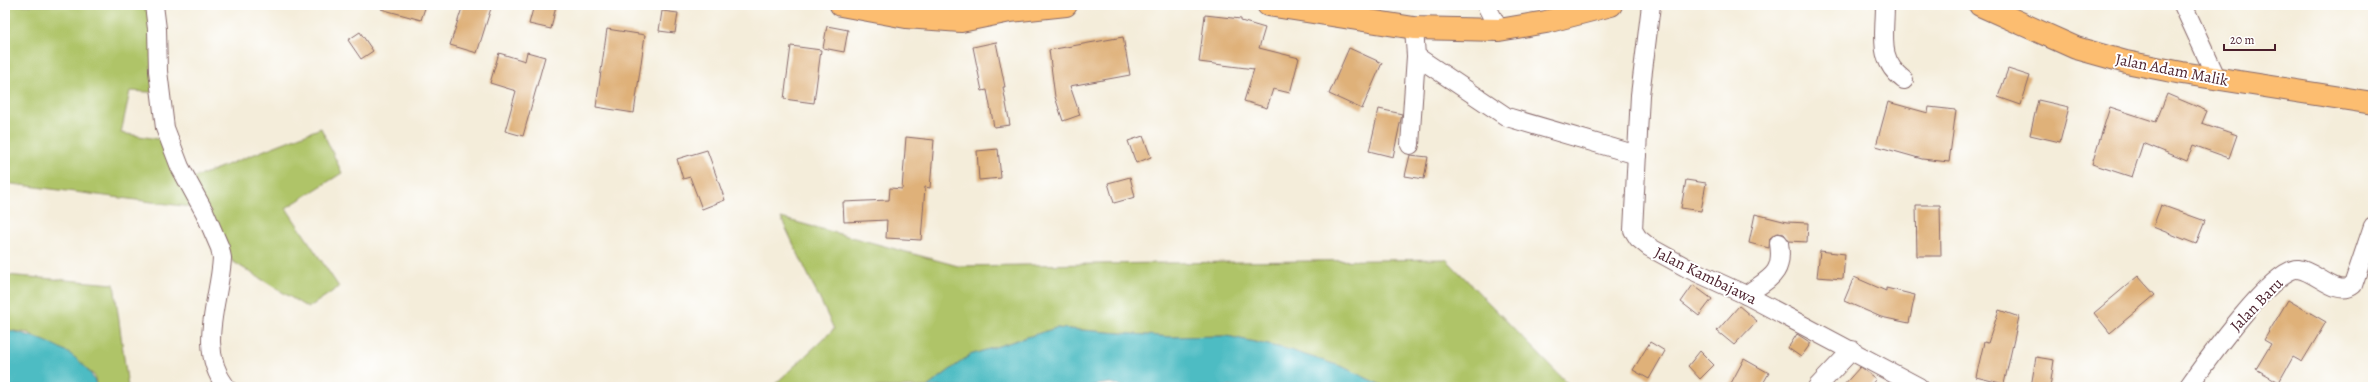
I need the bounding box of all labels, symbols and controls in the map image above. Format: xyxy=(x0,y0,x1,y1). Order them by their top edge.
scale bar xyxy=(2224,26,2275,52)
text: 20 m xyxy=(2230,32,2254,48)
street label: Jalan Adam Malik xyxy=(2114,48,2230,92)
street label: Jalan Kambajawa xyxy=(1651,242,1761,310)
street label: Jalan Baru xyxy=(2225,273,2288,337)

